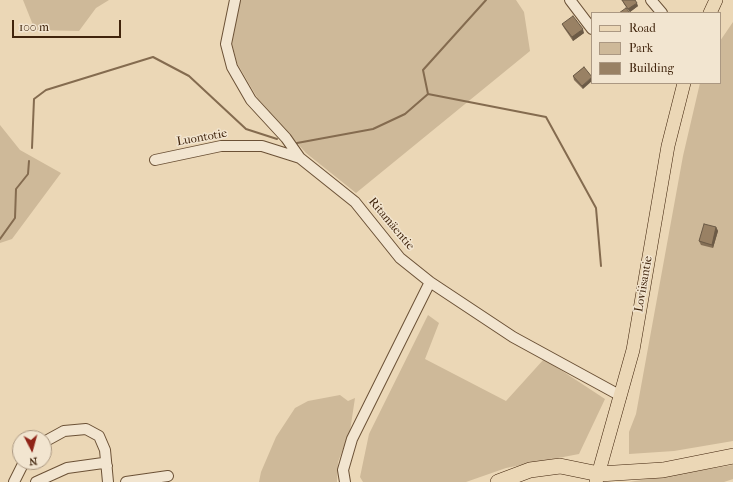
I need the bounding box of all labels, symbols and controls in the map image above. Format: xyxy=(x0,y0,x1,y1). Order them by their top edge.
scale bar xyxy=(14,12,123,38)
legend xyxy=(591,12,721,84)
text: 100 m xyxy=(19,20,49,34)
text: Road xyxy=(629,21,656,35)
text: Park xyxy=(629,41,653,55)
text: Building xyxy=(629,61,674,75)
street label: Luontotie xyxy=(176,126,228,150)
street label: Ritamäentie xyxy=(365,195,417,253)
street label: Loviisantie xyxy=(632,255,656,313)
north arrow xyxy=(12,430,52,470)
text: N xyxy=(28,455,38,468)

